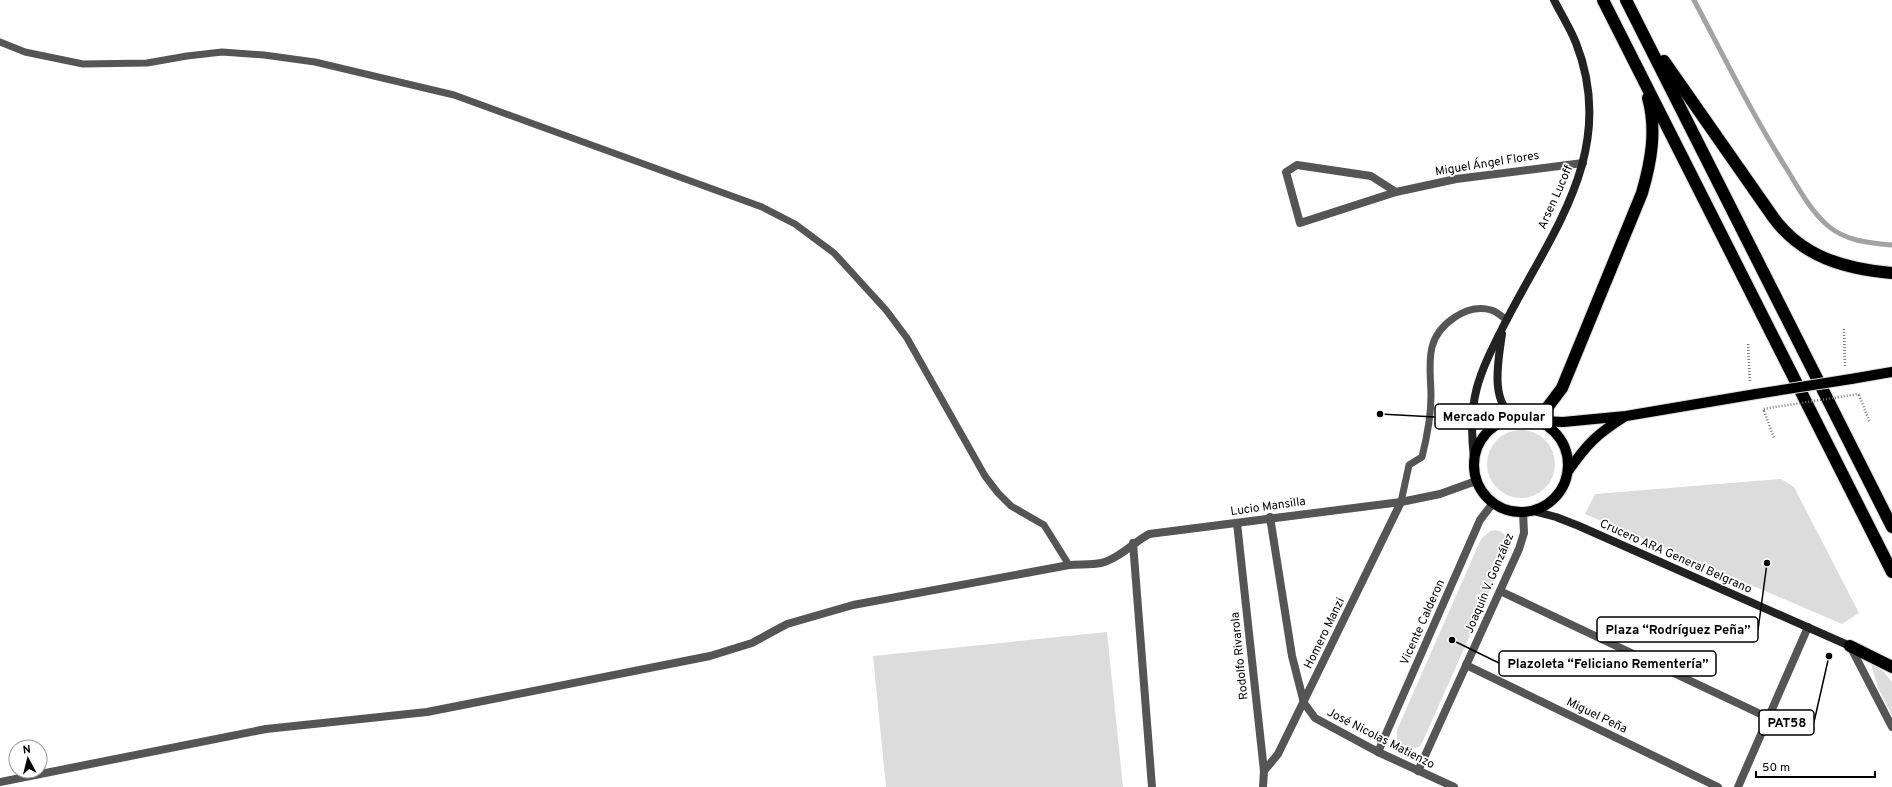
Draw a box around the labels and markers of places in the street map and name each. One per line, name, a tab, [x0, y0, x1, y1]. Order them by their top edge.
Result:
callout: Mercado Popular	[1435, 404, 1553, 429]
callout: Plaza “Rodríguez Peña”	[1597, 617, 1758, 642]
callout: Plazoleta “Feliciano Rementería”	[1499, 651, 1716, 676]
callout: PAT58	[1759, 710, 1814, 735]

